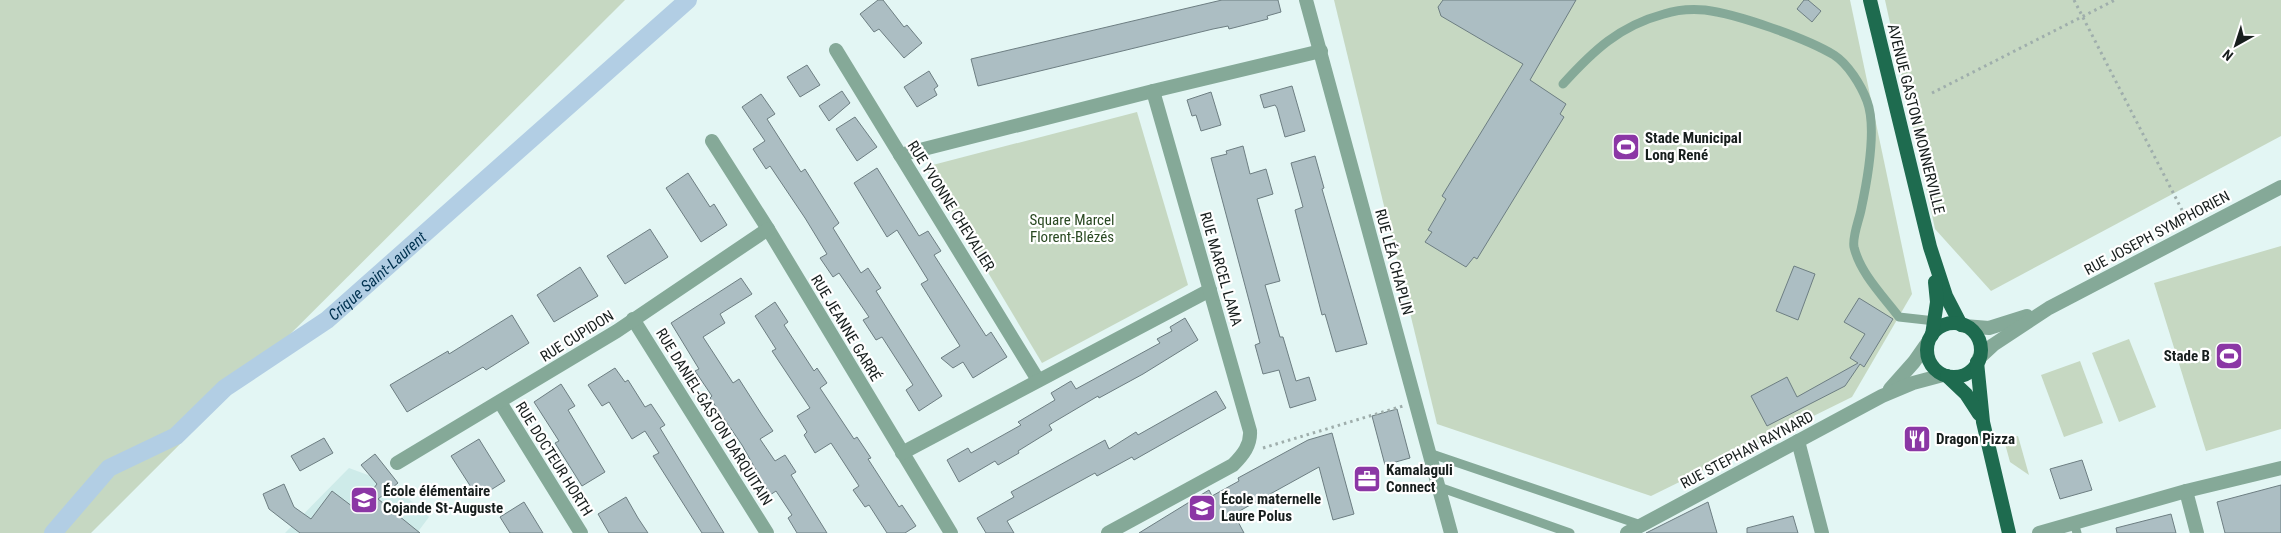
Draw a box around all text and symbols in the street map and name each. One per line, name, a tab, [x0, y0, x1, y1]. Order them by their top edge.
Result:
north arrow	[2211, 20, 2261, 70]
street label: AVENUE GASTON MONNERVILLE	[1884, 22, 1948, 216]
text: N	[2219, 46, 2236, 64]
place label: Stade Municipal Long René	[1645, 129, 1742, 164]
sports icon: Stade Municipal Long René	[1611, 132, 1641, 162]
street label: RUE YVONNE CHEVALIER	[904, 138, 998, 274]
street label: RUE JOSEPH SYMPHORIEN	[2081, 187, 2233, 279]
street label: RUE LÉA CHAPLIN	[1371, 207, 1417, 317]
street label: RUE MARCEL LAMA	[1196, 210, 1246, 328]
park label: Square Marcel Florent-Blézés	[1030, 211, 1114, 246]
water label: Crique Saint-Laurent	[324, 227, 430, 324]
street label: RUE JEANNE GARRÉ	[807, 271, 885, 385]
street label: RUE CUPIDON	[537, 306, 617, 366]
street label: RUE DANIEL-GASTON DARQUITAIN	[652, 325, 776, 509]
sports icon: Stade B	[2214, 341, 2244, 371]
place label: Stade B	[2164, 347, 2210, 365]
street label: RUE DOCTEUR HORTH	[512, 399, 596, 519]
street label: RUE STEPHAN RAYNARD	[1677, 407, 1817, 493]
restaurant icon: Dragon Pizza	[1902, 424, 1932, 454]
place label: Dragon Pizza	[1936, 430, 2015, 448]
place label: Kamalaguli Connect	[1386, 461, 1453, 496]
office icon: Kamalaguli Connect	[1352, 464, 1382, 494]
place label: École élémentaire Cojande St-Auguste	[383, 482, 503, 517]
school or university icon: École élémentaire Cojande St-Auguste	[349, 485, 379, 515]
place label: École maternelle Laure Polus	[1221, 490, 1321, 525]
school or university icon: École maternelle Laure Polus	[1187, 493, 1217, 523]

